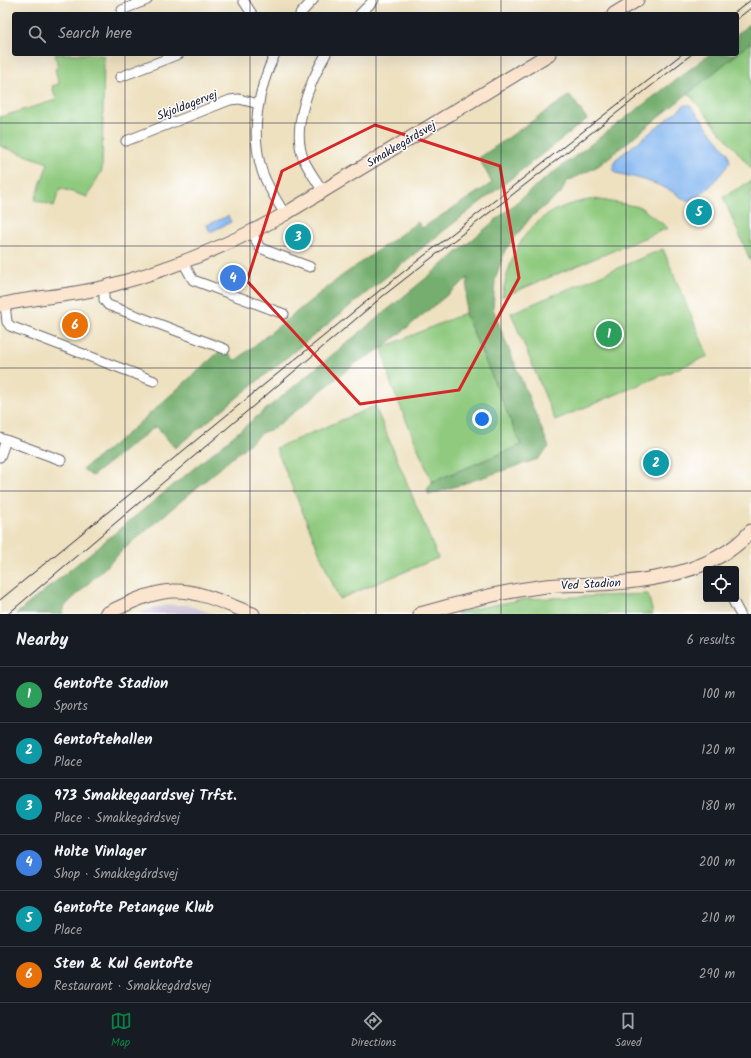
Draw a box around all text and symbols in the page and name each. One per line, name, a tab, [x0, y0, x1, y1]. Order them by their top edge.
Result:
search box	[12, 12, 739, 56]
text: Search here	[58, 22, 132, 46]
icon: search	[26, 23, 48, 45]
street label: Skjoldagervej	[154, 85, 221, 126]
street label: Smakkegårdsvej	[363, 116, 440, 173]
pin: 5	[686, 197, 712, 227]
pin: 3	[285, 222, 311, 252]
pin: 4	[220, 263, 246, 293]
pin: 6	[62, 310, 88, 340]
pin: 1	[596, 319, 622, 349]
your location	[472, 409, 492, 429]
pin: 2	[643, 448, 669, 478]
map controls	[703, 566, 739, 602]
button: locate	[703, 566, 739, 602]
street label: Ved Stadion	[561, 573, 621, 596]
text: Nearby	[16, 627, 68, 654]
text: 6 results	[687, 630, 735, 651]
text: Gentofte Stadion	[54, 672, 168, 696]
text: 1	[27, 684, 31, 705]
text: 100 m	[702, 684, 735, 705]
text: Sports	[54, 696, 88, 717]
text: Gentoftehallen	[54, 728, 153, 752]
text: 2	[25, 740, 33, 761]
text: 120 m	[701, 740, 735, 761]
text: Place	[54, 752, 82, 773]
text: 973 Smakkegaardsvej Trfst.	[54, 784, 237, 808]
text: 3	[25, 796, 33, 817]
text: 180 m	[701, 796, 735, 817]
text: Place · Smakkegårdsvej	[54, 808, 180, 829]
text: Holte Vinlager	[54, 840, 146, 864]
text: 4	[25, 852, 33, 873]
text: 200 m	[699, 852, 735, 873]
text: Shop · Smakkegårdsvej	[54, 864, 178, 885]
text: Gentofte Petanque Klub	[54, 896, 214, 920]
text: 5	[26, 908, 32, 929]
text: 210 m	[701, 908, 735, 929]
text: Place	[54, 920, 82, 941]
text: Sten & Kul Gentofte	[54, 952, 193, 976]
text: 6	[25, 964, 33, 985]
text: 290 m	[699, 964, 735, 985]
text: Restaurant · Smakkegårdsvej	[54, 976, 211, 997]
tab: Map	[110, 1010, 132, 1052]
tab: Directions	[351, 1010, 396, 1052]
tab: Saved	[615, 1010, 641, 1052]

